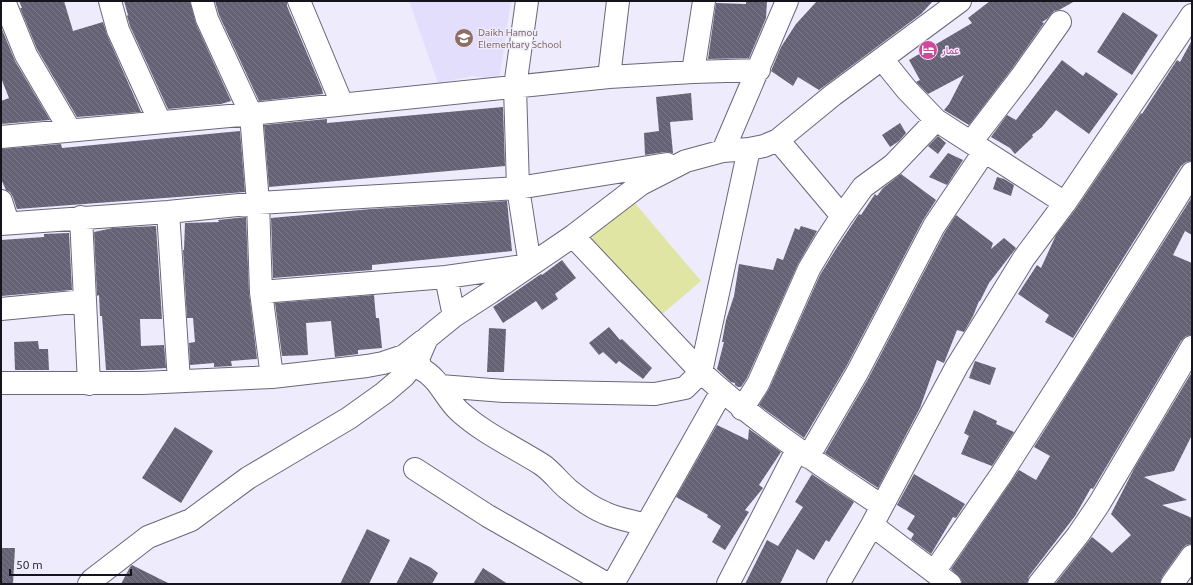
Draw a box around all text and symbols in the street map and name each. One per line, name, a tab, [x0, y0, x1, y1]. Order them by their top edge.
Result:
school or university icon: Daikh Hamou Elementary School	[453, 27, 475, 49]
place label: Daikh Hamou Elementary School	[478, 27, 562, 50]
hotel icon: عمار	[917, 39, 939, 61]
place label: عمار	[941, 45, 959, 57]
scale bar	[10, 551, 131, 577]
text: 50 m	[16, 558, 43, 571]

